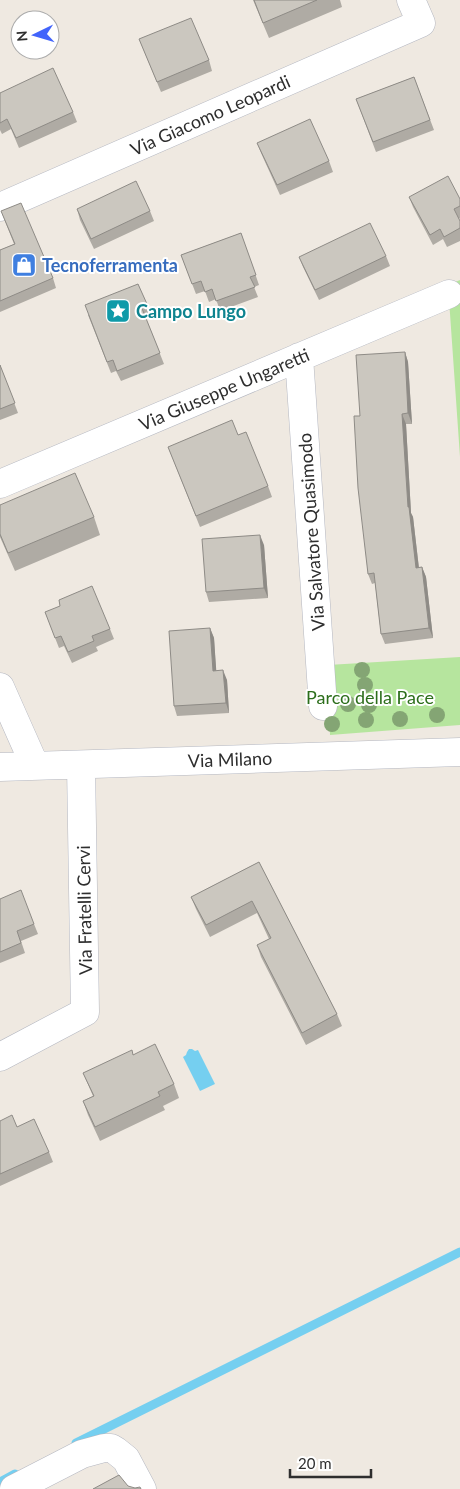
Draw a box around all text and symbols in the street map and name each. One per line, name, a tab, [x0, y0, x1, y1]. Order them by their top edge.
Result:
north arrow	[10, 10, 60, 60]
text: N	[13, 30, 30, 42]
street label: Via Giacomo Leopardi	[127, 70, 293, 160]
shop icon: Tecnoferramenta	[11, 252, 37, 278]
place label: Tecnoferramenta	[42, 254, 178, 276]
place icon: Campo Lungo	[105, 298, 131, 324]
place label: Campo Lungo	[136, 300, 246, 322]
street label: Via Giuseppe Ungaretti	[136, 343, 312, 435]
street label: Via Salvatore Quasimodo	[293, 432, 329, 632]
park label: Parco della Pace	[306, 686, 434, 708]
street label: Via Milano	[187, 747, 273, 771]
street label: Via Fratelli Cervi	[72, 845, 96, 975]
scale bar	[290, 1446, 371, 1478]
text: 20 m	[298, 1454, 332, 1472]

